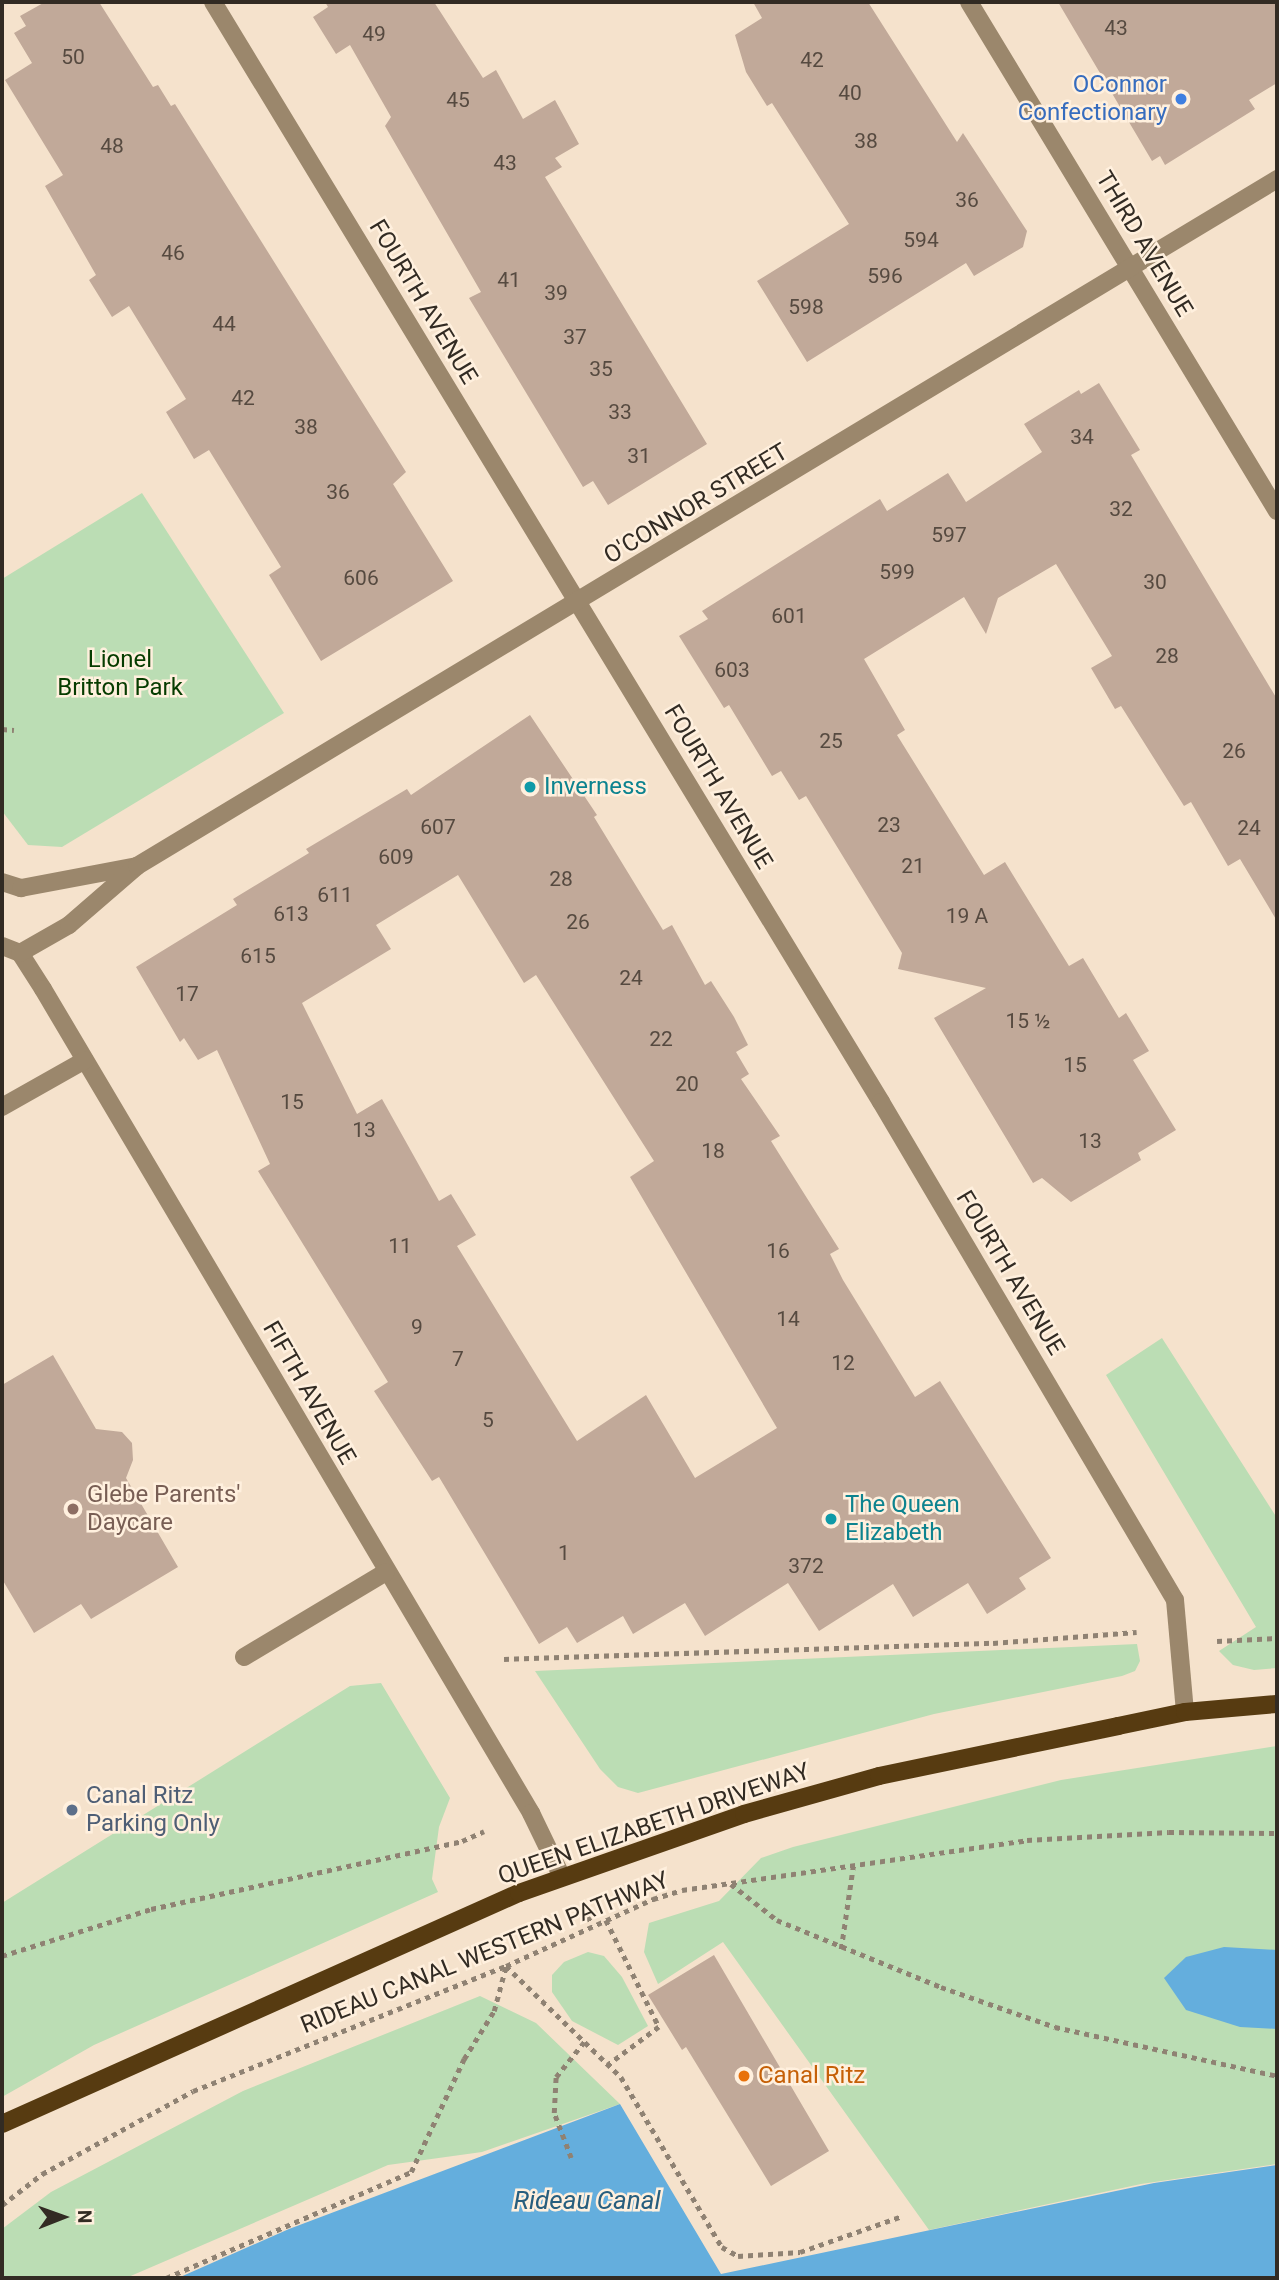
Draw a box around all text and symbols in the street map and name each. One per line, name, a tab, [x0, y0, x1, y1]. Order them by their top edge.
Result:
house number: 43	[1104, 15, 1128, 41]
house number: 49	[362, 21, 386, 47]
house number: 50	[61, 44, 85, 70]
house number: 42	[800, 47, 824, 73]
place label: OConnor Confectionary	[1018, 71, 1167, 127]
house number: 40	[838, 80, 862, 106]
house number: 45	[446, 87, 470, 113]
marker: OConnor Confectionary	[1173, 91, 1189, 107]
house number: 38	[854, 128, 878, 154]
house number: 48	[100, 133, 124, 159]
house number: 43	[493, 150, 517, 176]
street label: THIRD AVENUE	[1089, 166, 1199, 322]
house number: 36	[955, 187, 979, 213]
street label: FOURTH AVENUE	[363, 215, 483, 389]
house number: 594	[903, 227, 939, 253]
house number: 46	[161, 240, 185, 266]
house number: 596	[867, 263, 903, 289]
house number: 41	[497, 267, 521, 293]
house number: 39	[544, 280, 568, 306]
house number: 598	[788, 294, 824, 320]
house number: 44	[212, 311, 236, 337]
house number: 37	[563, 324, 587, 350]
house number: 35	[589, 356, 613, 382]
house number: 42	[231, 385, 255, 411]
house number: 33	[608, 399, 632, 425]
house number: 38	[294, 414, 318, 440]
house number: 34	[1070, 424, 1094, 450]
street label: O'CONNOR STREET	[599, 438, 793, 570]
house number: 31	[627, 443, 651, 469]
house number: 36	[326, 479, 350, 505]
house number: 32	[1109, 496, 1133, 522]
house number: 597	[931, 522, 967, 548]
house number: 599	[879, 559, 915, 585]
house number: 606	[343, 565, 379, 591]
house number: 30	[1143, 569, 1167, 595]
house number: 601	[771, 603, 807, 629]
house number: 28	[1155, 643, 1179, 669]
park label: Lionel Britton Park	[57, 646, 183, 702]
house number: 603	[714, 657, 750, 683]
street label: FOURTH AVENUE	[658, 700, 778, 874]
house number: 25	[819, 728, 843, 754]
house number: 26	[1222, 738, 1246, 764]
place label: Inverness	[544, 773, 647, 801]
marker: Inverness	[522, 779, 538, 795]
house number: 23	[877, 812, 901, 838]
house number: 607	[420, 814, 456, 840]
house number: 24	[1237, 815, 1261, 841]
house number: 609	[378, 844, 414, 870]
house number: 21	[901, 853, 925, 879]
house number: 28	[549, 866, 573, 892]
house number: 611	[317, 882, 353, 908]
house number: 613	[273, 901, 309, 927]
house number: 19 A	[946, 903, 988, 929]
house number: 26	[566, 909, 590, 935]
house number: 615	[240, 943, 276, 969]
house number: 24	[619, 965, 643, 991]
house number: 17	[175, 981, 199, 1007]
house number: 15 ½	[1005, 1008, 1051, 1034]
house number: 22	[649, 1026, 673, 1052]
house number: 15	[1063, 1052, 1087, 1078]
house number: 20	[675, 1071, 699, 1097]
house number: 15	[280, 1089, 304, 1115]
house number: 13	[352, 1117, 376, 1143]
house number: 13	[1078, 1128, 1102, 1154]
house number: 18	[701, 1138, 725, 1164]
street label: FOURTH AVENUE	[950, 1186, 1070, 1360]
house number: 11	[388, 1233, 412, 1259]
house number: 16	[766, 1238, 790, 1264]
house number: 14	[776, 1306, 800, 1332]
house number: 9	[411, 1314, 423, 1340]
street label: FIFTH AVENUE	[256, 1316, 362, 1470]
house number: 7	[452, 1346, 464, 1372]
house number: 12	[831, 1350, 855, 1376]
house number: 5	[482, 1407, 494, 1433]
place label: Glebe Parents' Daycare	[87, 1481, 240, 1537]
place label: The Queen Elizabeth	[845, 1491, 960, 1547]
marker: Glebe Parents' Daycare	[65, 1501, 81, 1517]
marker: The Queen Elizabeth	[823, 1511, 839, 1527]
house number: 1	[558, 1540, 570, 1566]
house number: 372	[788, 1553, 824, 1579]
street label: QUEEN ELIZABETH DRIVEWAY	[494, 1757, 814, 1891]
place label: Canal Ritz Parking Only	[86, 1782, 220, 1838]
marker: Canal Ritz Parking Only	[64, 1802, 80, 1818]
street label: RIDEAU CANAL WESTERN PATHWAY	[297, 1866, 673, 2040]
place label: Canal Ritz	[758, 2062, 865, 2090]
marker: Canal Ritz	[736, 2068, 752, 2084]
north arrow	[28, 2182, 98, 2252]
water label: Rideau Canal	[513, 2185, 661, 2217]
text: N	[73, 2210, 96, 2224]

